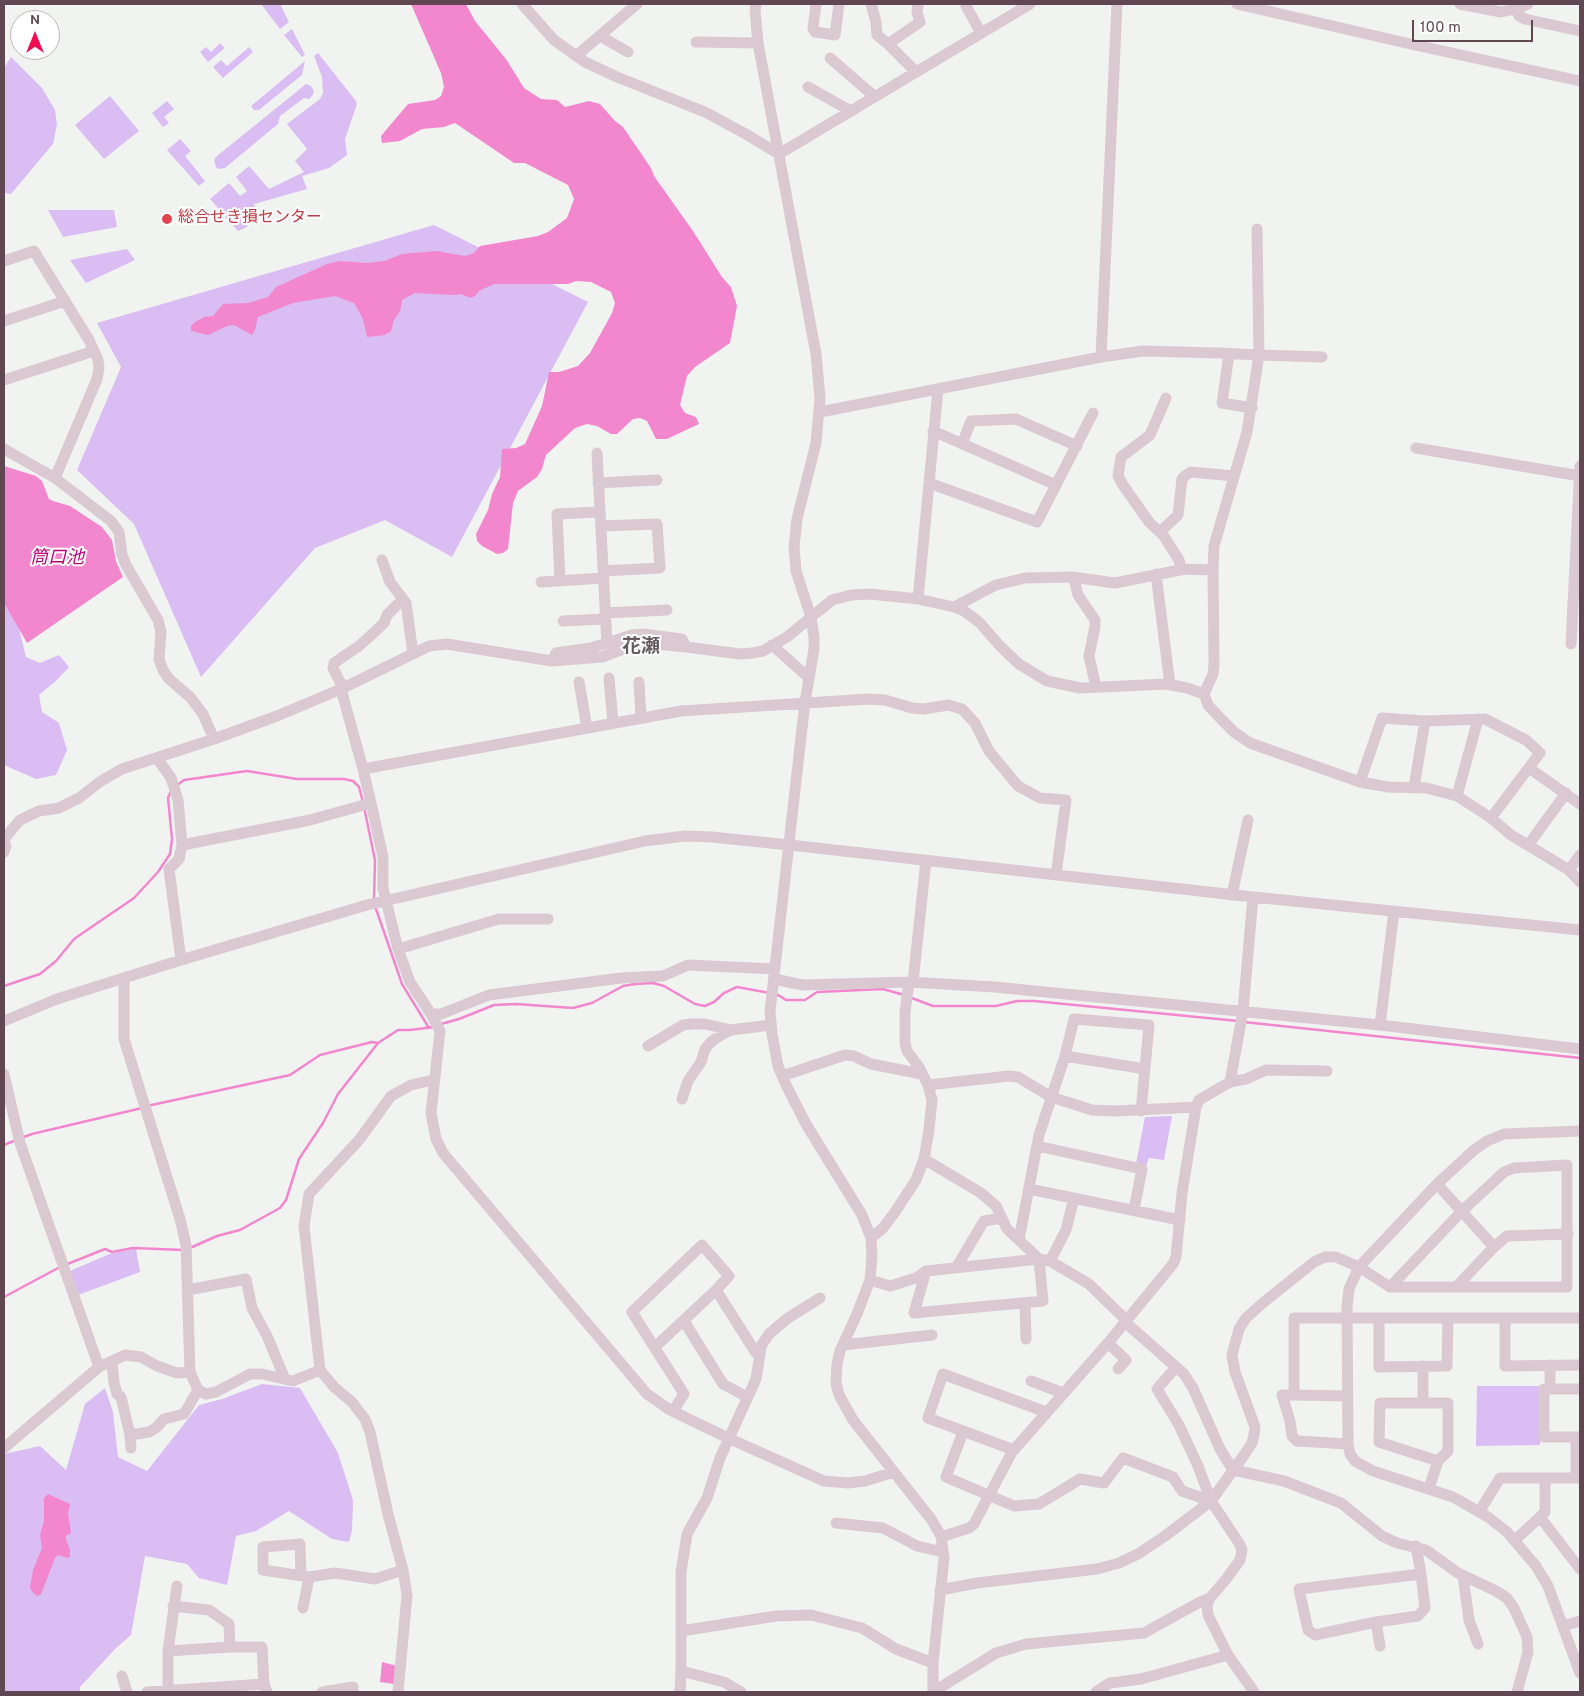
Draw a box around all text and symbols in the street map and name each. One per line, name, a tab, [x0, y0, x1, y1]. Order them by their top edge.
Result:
north arrow	[10, 10, 60, 60]
scale bar	[1414, 10, 1535, 42]
text: N	[30, 12, 40, 29]
text: 100 m	[1420, 19, 1461, 38]
place label: 総合せき損センター	[178, 209, 322, 229]
marker: 総合せき損センター	[160, 212, 174, 226]
water label: 筒口池	[30, 548, 84, 570]
district label: 花瀬	[622, 637, 660, 659]

